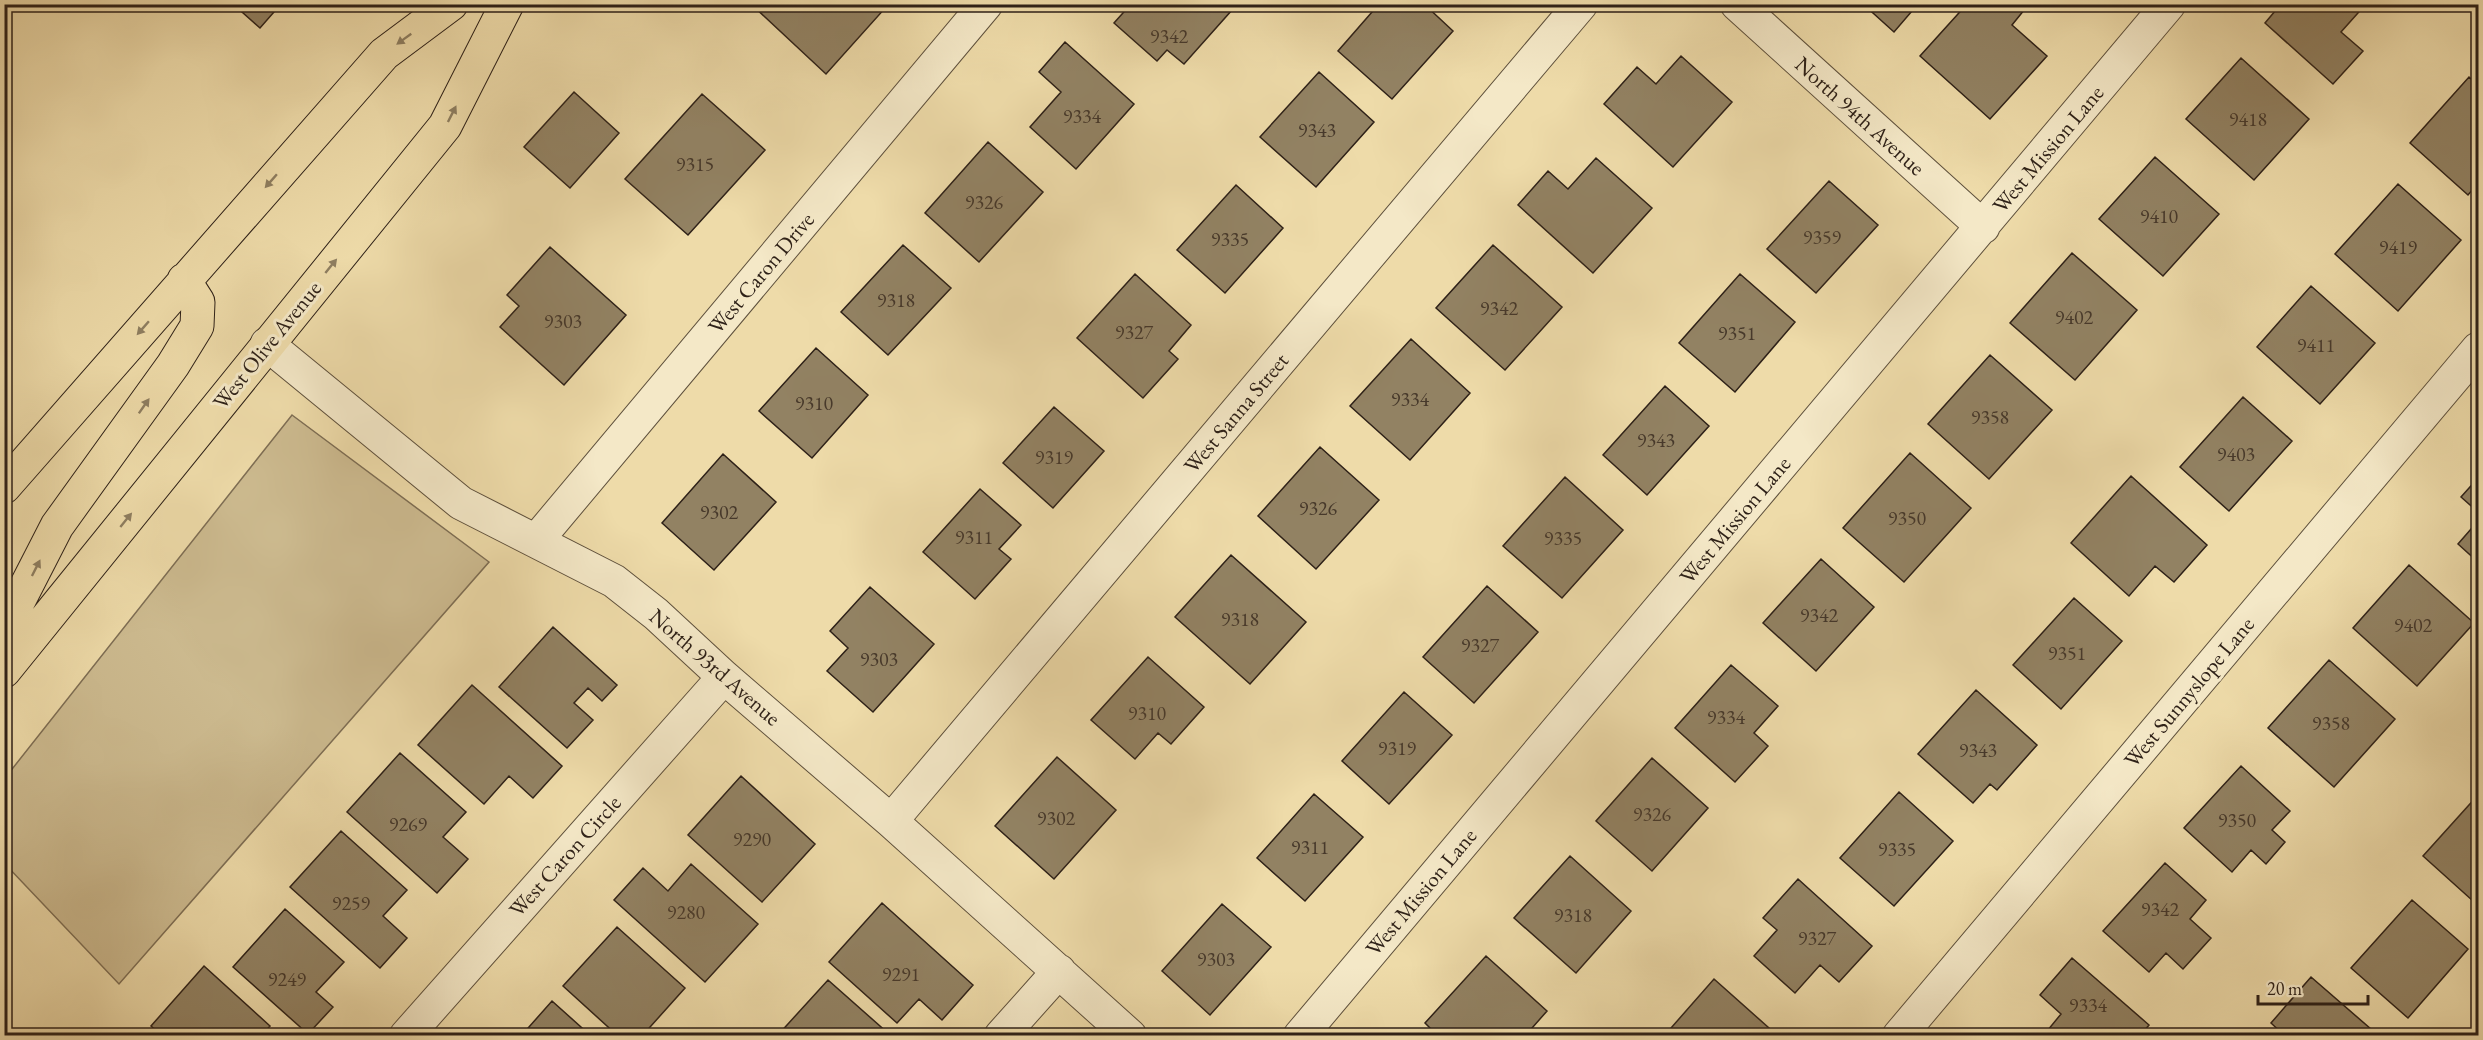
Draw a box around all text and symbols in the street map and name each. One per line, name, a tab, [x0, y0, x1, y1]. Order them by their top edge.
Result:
house number: 9342	[1150, 23, 1189, 49]
one-way arrow	[396, 33, 412, 45]
street label: North 94th Avenue	[1789, 50, 1931, 182]
street label: West Mission Lane	[1986, 79, 2110, 219]
house number: 9334	[1063, 103, 1102, 129]
one-way arrow	[447, 105, 456, 122]
house number: 9418	[2229, 106, 2267, 132]
house number: 9343	[1298, 117, 1336, 143]
house number: 9315	[676, 151, 714, 177]
one-way arrow	[265, 173, 278, 188]
house number: 9326	[965, 189, 1004, 215]
house number: 9410	[2140, 203, 2179, 229]
street label: West Caron Drive	[701, 206, 821, 340]
house number: 9359	[1803, 224, 1842, 250]
house number: 9335	[1211, 226, 1249, 252]
house number: 9419	[2379, 234, 2418, 260]
one-way arrow	[324, 258, 337, 274]
street label: West Olive Avenue	[206, 274, 328, 415]
house number: 9318	[877, 287, 915, 313]
house number: 9342	[1480, 295, 1519, 321]
house number: 9402	[2055, 304, 2094, 330]
house number: 9303	[544, 308, 582, 334]
house number: 9327	[1115, 319, 1154, 345]
one-way arrow	[137, 320, 150, 335]
house number: 9351	[1718, 320, 1756, 346]
house number: 9411	[2297, 332, 2335, 358]
street label: West Sanna Street	[1177, 347, 1295, 479]
house number: 9334	[1391, 386, 1430, 412]
house number: 9310	[795, 390, 834, 416]
one-way arrow	[138, 399, 150, 415]
house number: 9358	[1971, 404, 2009, 430]
house number: 9343	[1637, 427, 1675, 453]
house number: 9403	[2217, 441, 2255, 467]
house number: 9319	[1035, 444, 1074, 470]
street label: West Mission Lane	[1673, 450, 1797, 590]
house number: 9326	[1299, 495, 1338, 521]
house number: 9302	[700, 499, 739, 525]
house number: 9350	[1888, 505, 1927, 531]
one-way arrow	[120, 512, 133, 528]
house number: 9311	[955, 524, 993, 550]
house number: 9335	[1544, 525, 1582, 551]
one-way arrow	[31, 559, 41, 576]
street label: North 93rd Avenue	[643, 602, 787, 732]
house number: 9342	[1800, 602, 1839, 628]
house number: 9318	[1221, 606, 1259, 632]
street label: West Sunnyslope Lane	[2117, 610, 2261, 773]
house number: 9402	[2394, 612, 2433, 638]
house number: 9327	[1461, 632, 1500, 658]
house number: 9351	[2048, 640, 2086, 666]
house number: 9303	[860, 646, 898, 672]
house number: 9310	[1128, 700, 1167, 726]
house number: 9334	[1707, 704, 1746, 730]
house number: 9358	[2312, 710, 2350, 736]
house number: 9319	[1378, 735, 1417, 761]
house number: 9343	[1959, 737, 1997, 763]
street label: West Caron Circle	[502, 788, 628, 923]
house number: 9326	[1633, 801, 1672, 827]
house number: 9302	[1037, 805, 1076, 831]
house number: 9350	[2218, 807, 2257, 833]
house number: 9269	[389, 811, 428, 837]
street label: West Mission Lane	[1359, 822, 1483, 962]
house number: 9290	[733, 826, 772, 852]
house number: 9311	[1291, 834, 1329, 860]
house number: 9335	[1878, 836, 1916, 862]
house number: 9259	[332, 890, 371, 916]
house number: 9342	[2141, 896, 2180, 922]
house number: 9280	[667, 899, 706, 925]
house number: 9318	[1554, 902, 1592, 928]
house number: 9327	[1798, 925, 1837, 951]
house number: 9303	[1197, 946, 1235, 972]
house number: 9291	[882, 961, 920, 987]
house number: 9249	[268, 966, 307, 992]
scale bar	[2258, 968, 2368, 1006]
text: 20 m	[2267, 977, 2302, 1000]
house number: 9334	[2069, 992, 2108, 1018]

